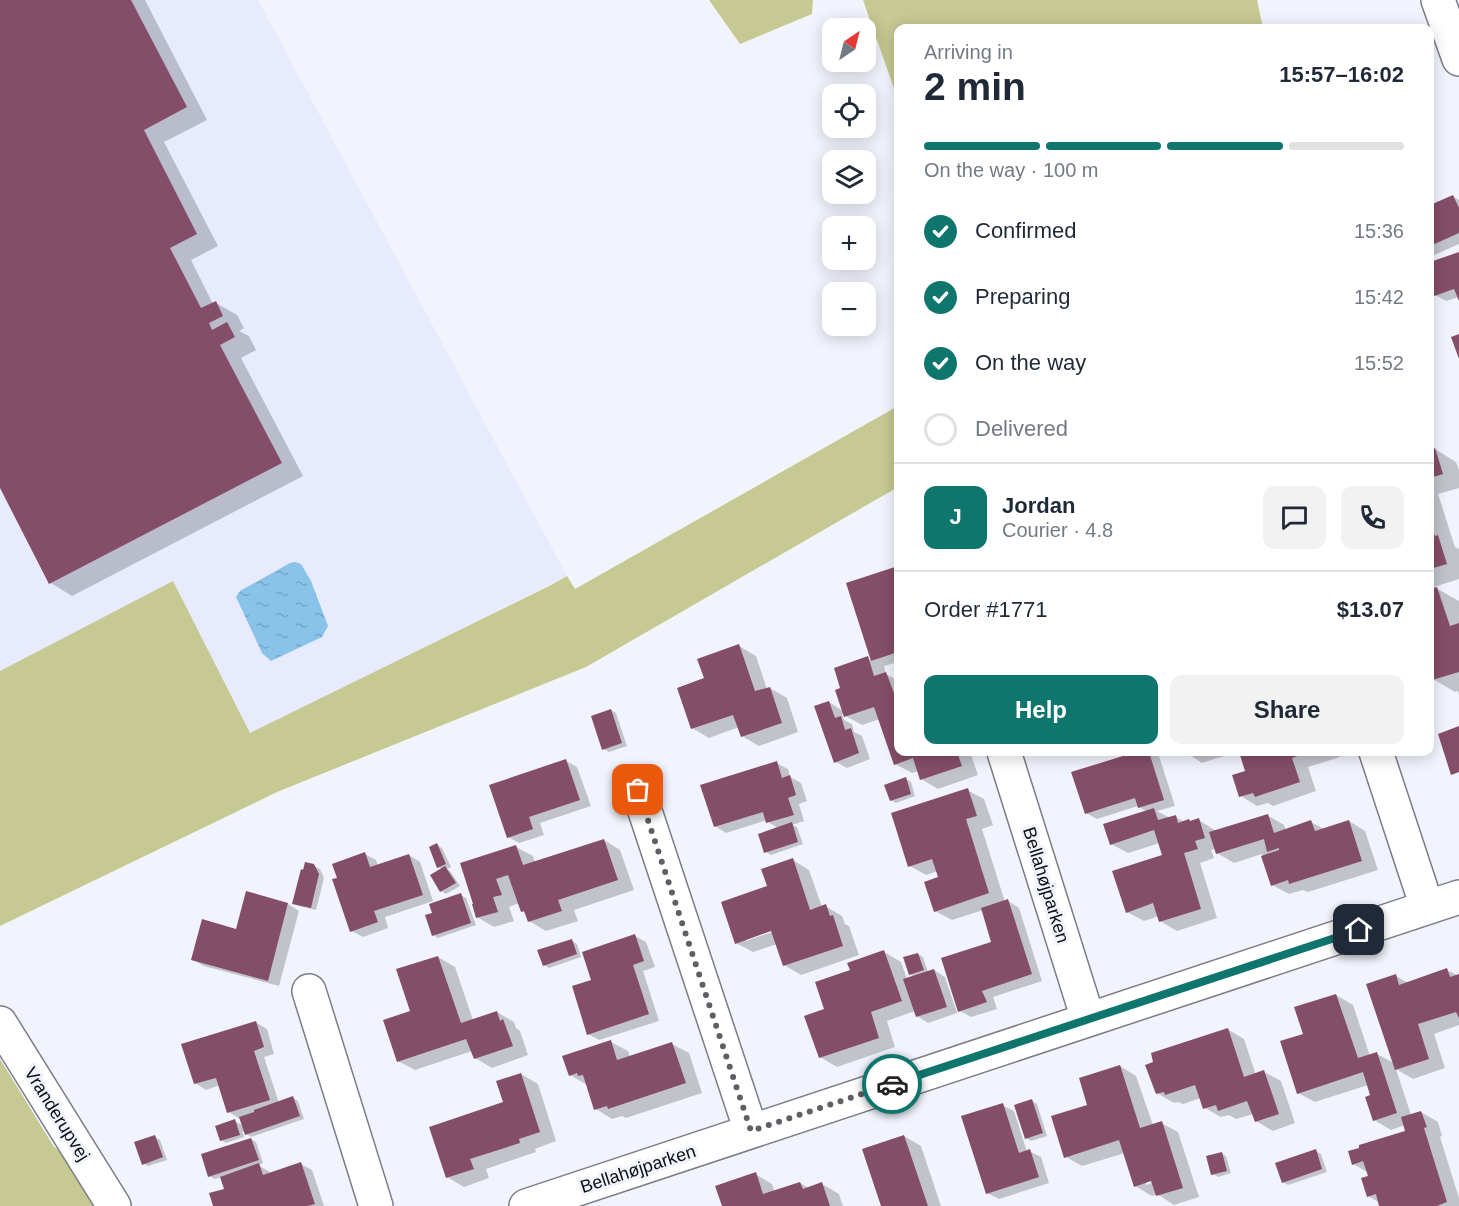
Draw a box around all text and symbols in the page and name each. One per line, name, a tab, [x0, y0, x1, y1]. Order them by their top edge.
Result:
north arrow	[822, 18, 876, 72]
map controls	[822, 18, 876, 336]
text: Arriving in	[924, 41, 1013, 63]
text: 15:57–16:02	[1279, 62, 1404, 87]
text: 2 min	[924, 65, 1026, 108]
button: locate	[822, 84, 876, 138]
button: layers	[822, 150, 876, 204]
text: On the way · 100 m	[924, 159, 1099, 181]
icon: check	[924, 215, 957, 248]
button: +	[822, 216, 876, 270]
text: Confirmed	[975, 218, 1076, 243]
text: 15:36	[1354, 220, 1404, 242]
icon: check	[924, 281, 957, 314]
button: −	[822, 282, 876, 336]
text: Preparing	[975, 284, 1070, 309]
text: 15:42	[1354, 286, 1404, 308]
icon: check	[924, 347, 957, 380]
text: On the way	[975, 350, 1086, 375]
text: 15:52	[1354, 352, 1404, 374]
text: Delivered	[975, 416, 1068, 441]
button: chat	[1263, 486, 1326, 549]
button: phone	[1341, 486, 1404, 549]
text: Jordan	[1002, 493, 1075, 518]
text: J	[949, 504, 962, 529]
text: Courier · 4.8	[1002, 519, 1113, 541]
text: Order #1771	[924, 597, 1048, 622]
text: $13.07	[1337, 597, 1404, 622]
button: Help	[924, 675, 1158, 744]
button: Share	[1170, 675, 1404, 744]
pin	[612, 764, 663, 815]
icon: bag	[621, 773, 654, 806]
street label: Bellahøjparken	[1019, 825, 1073, 945]
pin	[1333, 904, 1384, 955]
icon: home	[1342, 913, 1375, 946]
courier	[862, 1054, 922, 1114]
street label: Vranderupvej	[20, 1064, 94, 1164]
icon: car	[876, 1068, 909, 1101]
street label: Bellahøjparken	[578, 1141, 698, 1197]

